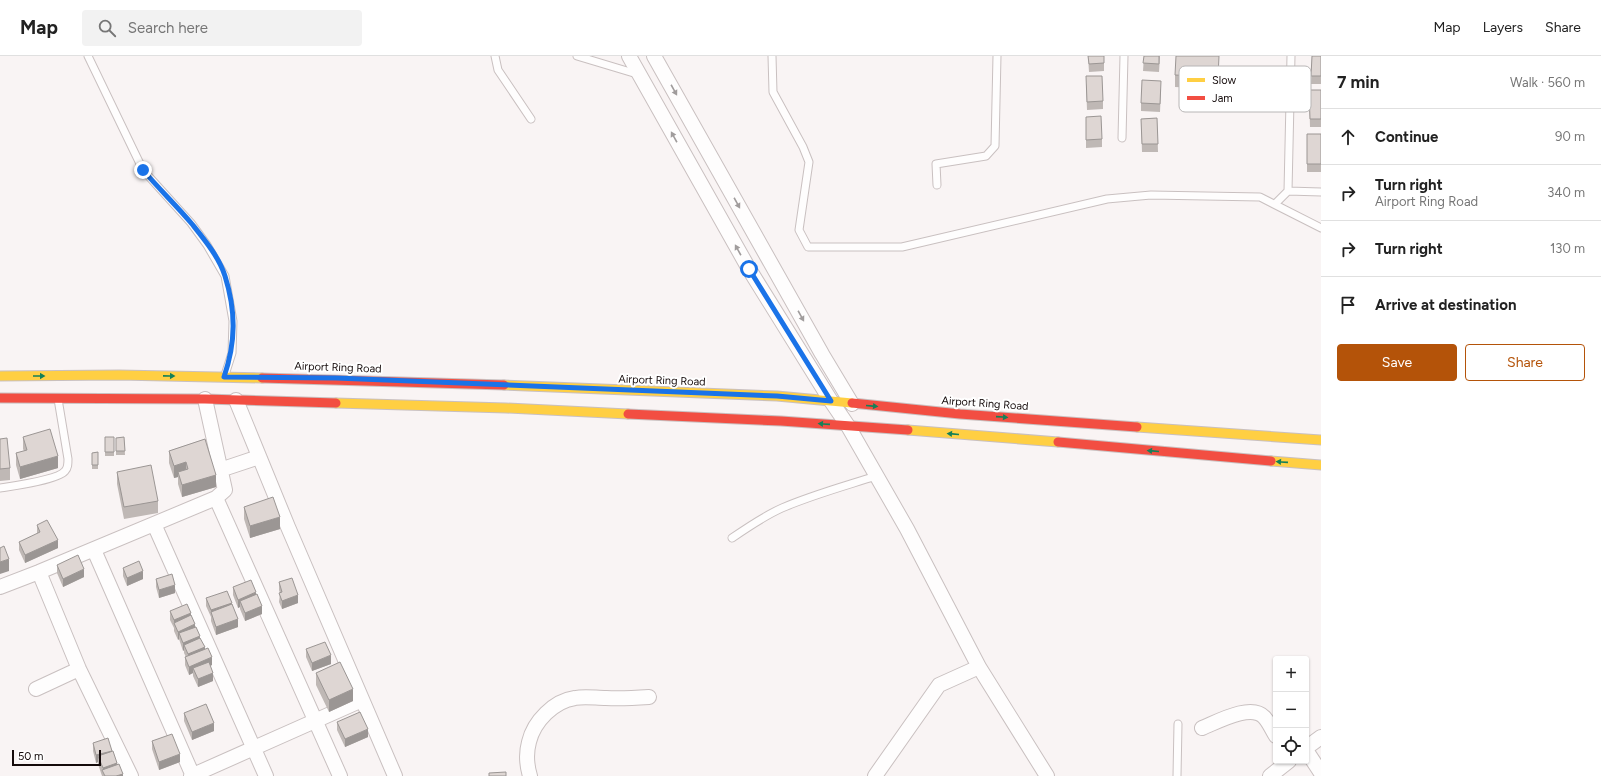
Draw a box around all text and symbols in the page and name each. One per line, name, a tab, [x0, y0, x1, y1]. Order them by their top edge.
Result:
search box	[82, 10, 362, 46]
text: Map	[20, 16, 58, 39]
icon: search	[96, 17, 118, 39]
text: Search here	[128, 19, 208, 37]
text: Map	[1433, 19, 1461, 36]
text: Layers	[1483, 19, 1523, 36]
text: Share	[1545, 19, 1581, 36]
legend	[1179, 66, 1311, 112]
text: 7 min	[1337, 72, 1379, 92]
text: Slow	[1212, 74, 1236, 87]
text: Walk · 560 m	[1510, 75, 1585, 90]
one-way arrow	[670, 84, 677, 96]
text: Jam	[1212, 92, 1233, 105]
icon: ahead	[1337, 126, 1359, 148]
text: Continue	[1375, 128, 1438, 146]
text: 90 m	[1555, 129, 1585, 144]
one-way arrow	[671, 131, 678, 143]
route end	[134, 161, 152, 179]
text: Turn right	[1375, 176, 1443, 194]
icon: right	[1337, 182, 1359, 204]
text: 340 m	[1547, 185, 1585, 200]
text: Airport Ring Road	[1375, 194, 1478, 209]
one-way arrow	[734, 197, 741, 209]
icon: right	[1337, 238, 1359, 260]
text: Turn right	[1375, 240, 1443, 258]
text: 130 m	[1550, 241, 1585, 256]
one-way arrow	[735, 244, 742, 256]
route start	[740, 260, 758, 278]
icon: arrive	[1337, 294, 1359, 316]
text: Arrive at destination	[1375, 296, 1516, 314]
one-way arrow	[798, 311, 805, 322]
button: Save	[1337, 344, 1457, 381]
button: Share	[1465, 344, 1585, 381]
street label: Airport Ring Road	[294, 359, 382, 376]
street label: Airport Ring Road	[618, 372, 706, 389]
one-way arrow	[33, 373, 46, 379]
one-way arrow	[163, 373, 176, 379]
street label: Airport Ring Road	[941, 394, 1029, 413]
one-way arrow	[866, 402, 878, 409]
one-way arrow	[996, 413, 1008, 420]
one-way arrow	[818, 421, 830, 428]
one-way arrow	[947, 430, 959, 437]
one-way arrow	[1146, 448, 1159, 455]
one-way arrow	[1276, 458, 1288, 465]
map controls	[1273, 656, 1309, 764]
button: +	[1273, 656, 1309, 692]
button: −	[1273, 692, 1309, 728]
button: locate	[1273, 728, 1309, 764]
scale bar	[12, 748, 101, 767]
text: 50 m	[18, 750, 43, 763]

